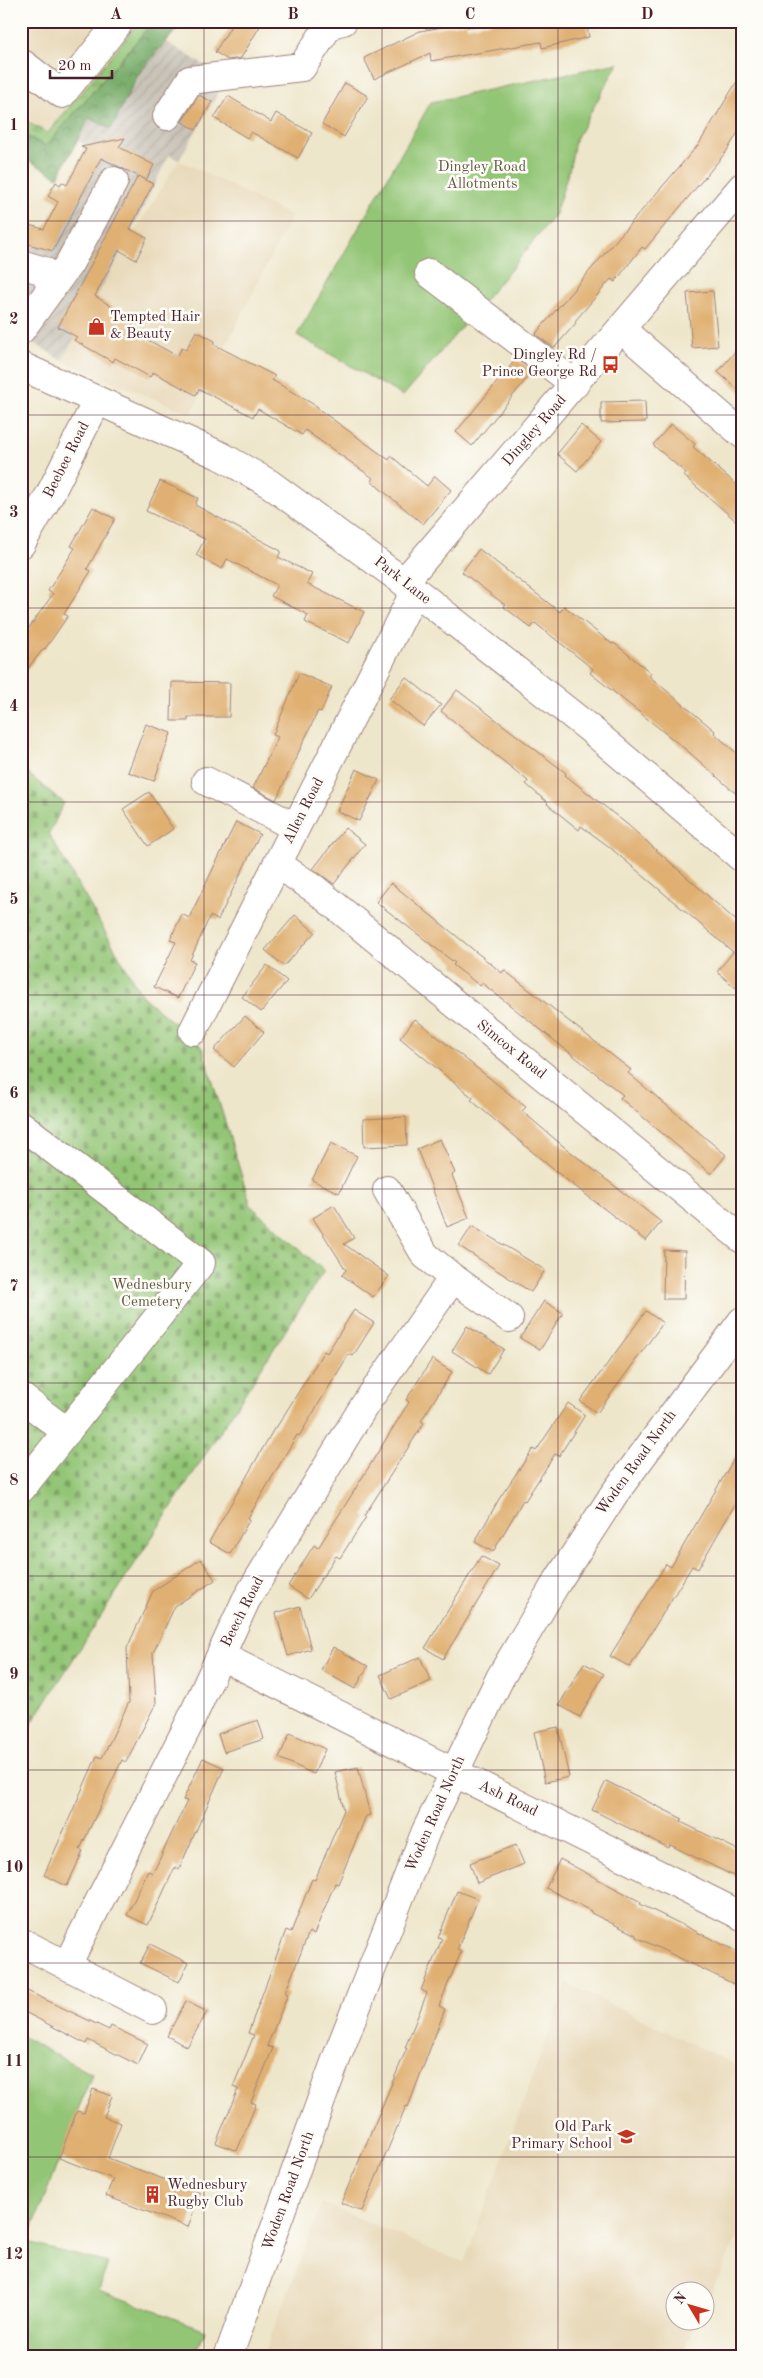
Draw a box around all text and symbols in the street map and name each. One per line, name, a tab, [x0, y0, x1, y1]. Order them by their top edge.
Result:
text: A	[110, 7, 122, 23]
text: B	[287, 7, 299, 23]
text: C	[465, 7, 475, 23]
text: D	[641, 7, 653, 23]
scale bar	[50, 48, 112, 80]
text: 20 m	[58, 59, 92, 74]
text: 1	[9, 118, 19, 134]
park label: Dingley Road Allotments	[438, 160, 526, 192]
place label: Tempted Hair & Beauty	[110, 310, 200, 342]
text: 2	[9, 312, 19, 328]
shop icon: Tempted Hair & Beauty	[86, 316, 106, 336]
place label: Dingley Rd / Prince George Rd	[482, 348, 597, 380]
bus stop icon: Dingley Rd / Prince George Rd	[601, 354, 621, 374]
street label: Dingley Road	[500, 393, 570, 469]
street label: Beebee Road	[41, 419, 93, 501]
text: 3	[9, 505, 19, 521]
street label: Park Lane	[371, 554, 433, 608]
text: 4	[9, 699, 19, 715]
street label: Allen Road	[281, 775, 327, 847]
text: 5	[9, 892, 19, 908]
street label: Simcox Road	[474, 1018, 549, 1082]
text: 6	[9, 1086, 19, 1102]
park label: Wednesbury Cemetery	[112, 1278, 192, 1310]
text: 7	[9, 1279, 19, 1295]
street label: Woden Road North	[594, 1408, 680, 1518]
text: 8	[9, 1473, 19, 1489]
street label: Beech Road	[219, 1574, 267, 1649]
text: 9	[9, 1667, 19, 1683]
street label: Woden Road North	[404, 1754, 468, 1874]
street label: Ash Road	[476, 1778, 540, 1820]
text: 10	[5, 1860, 23, 1876]
text: 11	[5, 2054, 23, 2070]
place label: Old Park Primary School	[511, 2120, 612, 2152]
school or university icon: Old Park Primary School	[616, 2126, 636, 2146]
street label: Woden Road North	[261, 2130, 317, 2252]
place label: Wednesbury Rugby Club	[167, 2178, 248, 2210]
building icon: Wednesbury Rugby Club	[143, 2184, 163, 2204]
text: 12	[5, 2247, 23, 2263]
north arrow	[666, 2280, 716, 2330]
text: N	[672, 2290, 690, 2307]

